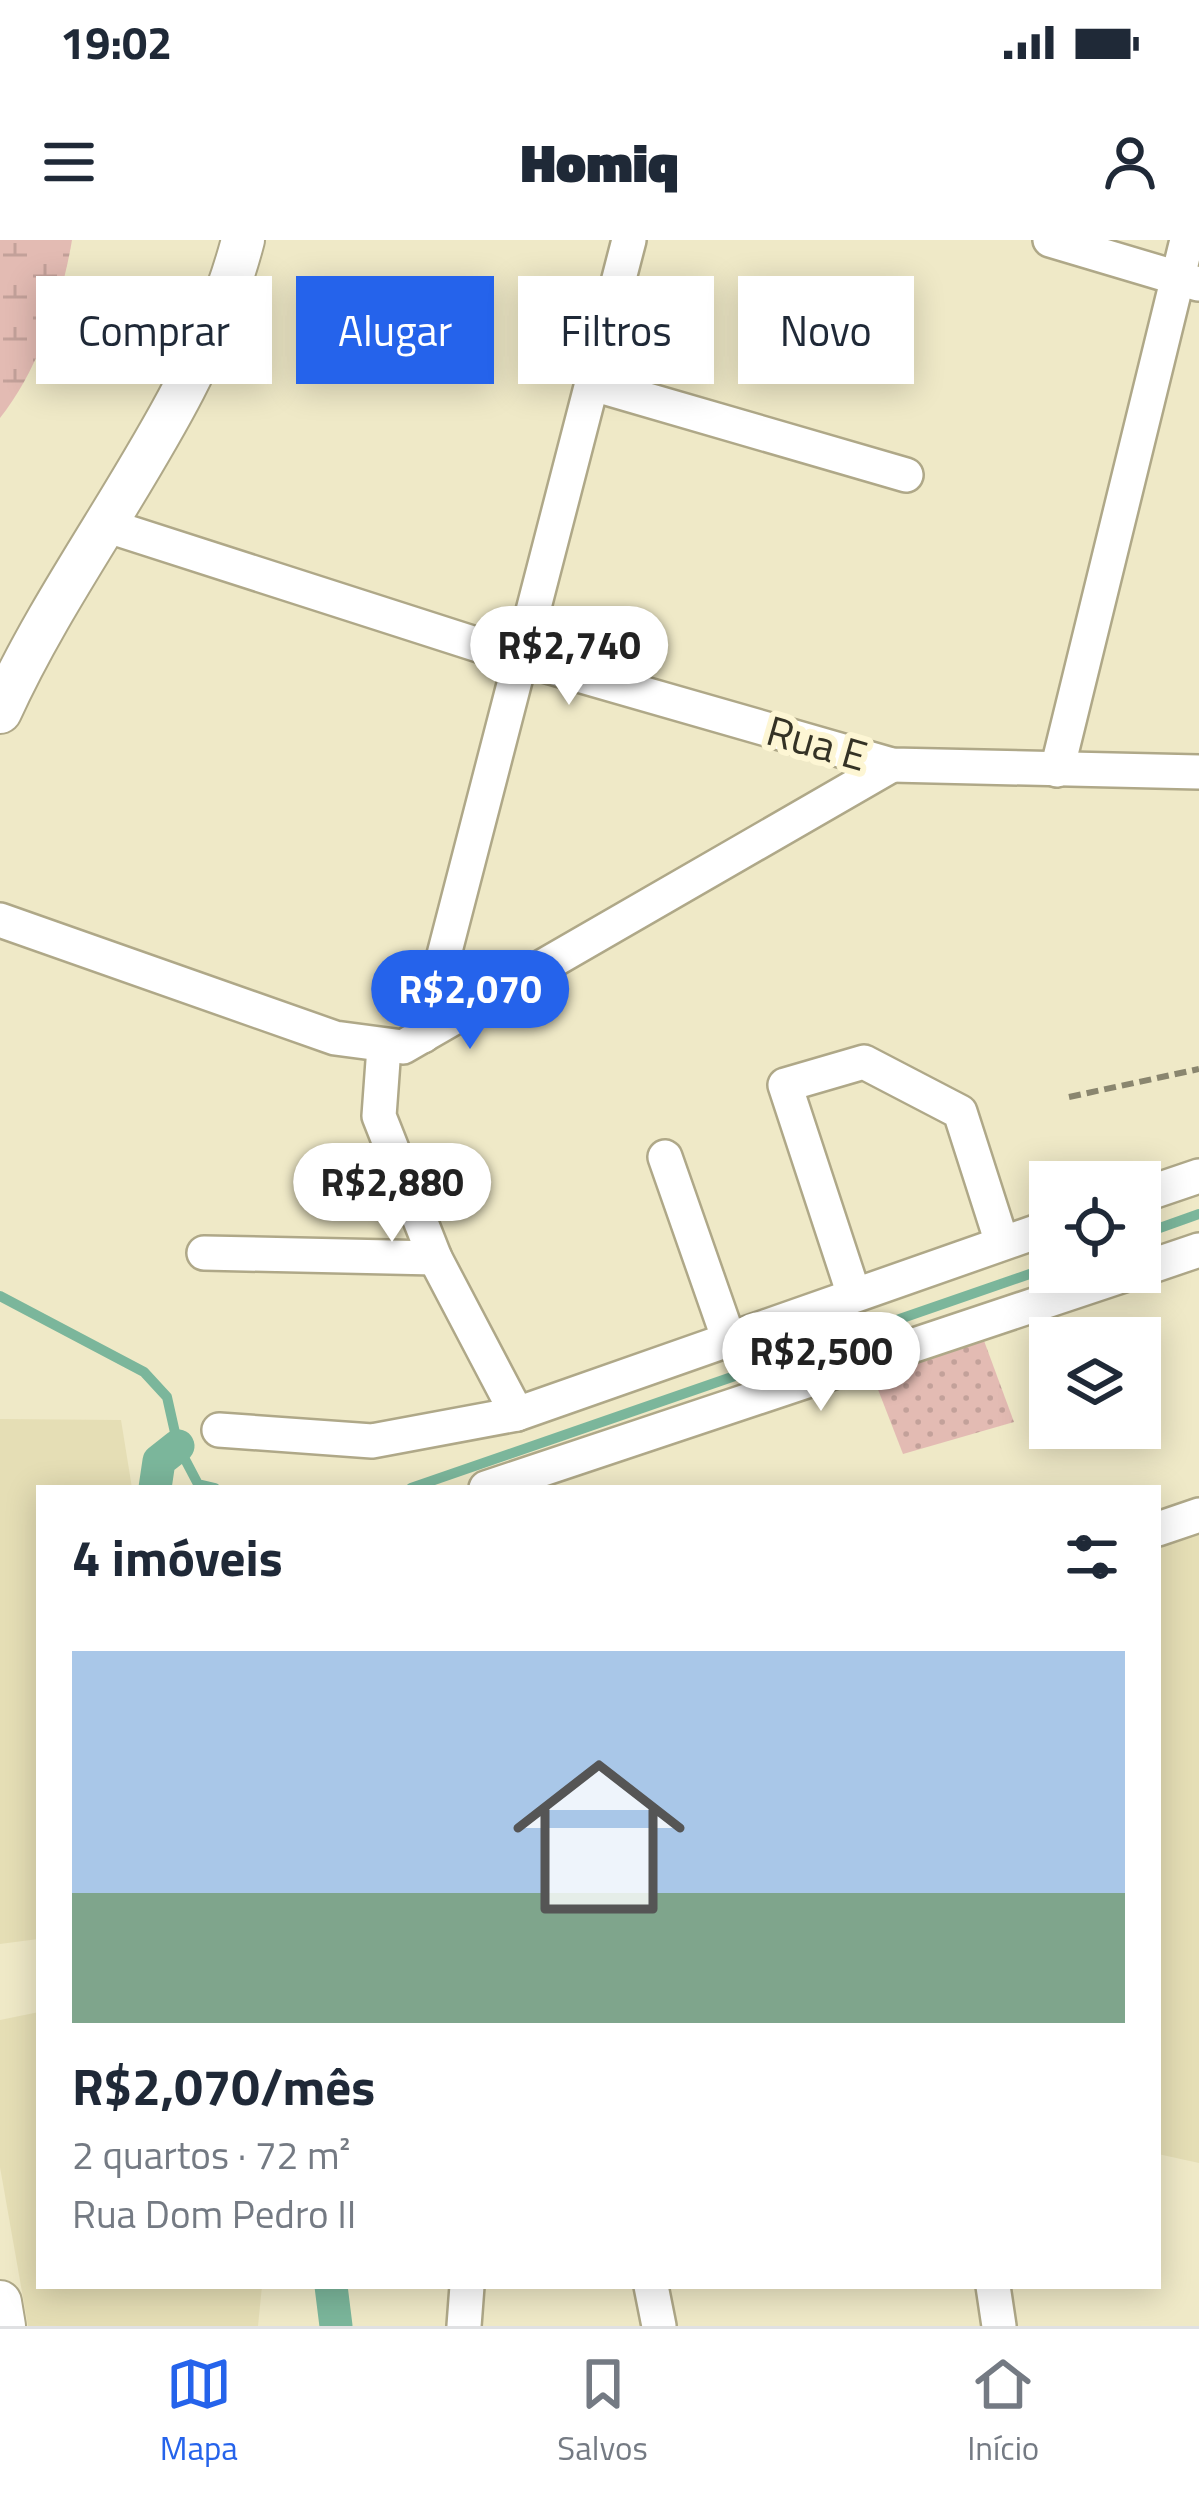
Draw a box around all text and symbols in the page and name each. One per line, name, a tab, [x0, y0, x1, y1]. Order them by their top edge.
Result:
text: 19:02	[60, 8, 172, 76]
text: Homiq	[520, 121, 679, 203]
icon: menu	[36, 129, 102, 195]
icon: person	[1097, 129, 1163, 195]
chip: Comprar	[36, 276, 272, 384]
chip: Alugar	[296, 276, 494, 384]
chip: Filtros	[518, 276, 714, 384]
chip: Novo	[738, 276, 914, 384]
pin: R$2,740	[458, 606, 680, 708]
text: R$2,740	[497, 615, 641, 674]
street label: Rua E	[760, 697, 875, 787]
pin: R$2,070	[359, 950, 581, 1052]
text: R$2,070	[398, 959, 542, 1018]
pin: R$2,880	[281, 1143, 503, 1245]
text: R$2,880	[320, 1152, 464, 1211]
map controls	[1029, 1161, 1161, 1449]
button: locate	[1029, 1161, 1161, 1293]
pin: R$2,500	[710, 1312, 932, 1414]
button: layers	[1029, 1317, 1161, 1449]
text: R$2,500	[749, 1321, 893, 1380]
text: 4 imóveis	[72, 1518, 283, 1596]
icon: filters	[1059, 1524, 1125, 1590]
icon: home	[491, 1729, 707, 1945]
text: R$2,070/mês	[72, 2047, 375, 2125]
text: 2 quartos · 72 m²	[72, 2125, 351, 2184]
text: Rua Dom Pedro II	[72, 2184, 356, 2243]
tab: Mapa	[160, 2351, 238, 2473]
tab: Salvos	[557, 2351, 648, 2473]
tab: Início	[967, 2351, 1039, 2473]

